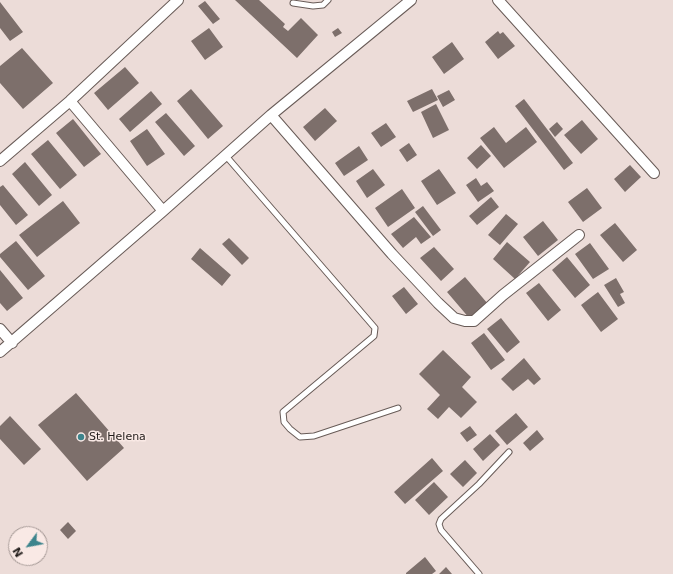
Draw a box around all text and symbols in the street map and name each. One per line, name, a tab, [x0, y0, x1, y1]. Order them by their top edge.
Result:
place label: St. Helena	[89, 430, 146, 444]
marker: St. Helena	[76, 432, 86, 442]
north arrow	[8, 526, 48, 566]
text: N	[10, 545, 26, 559]

